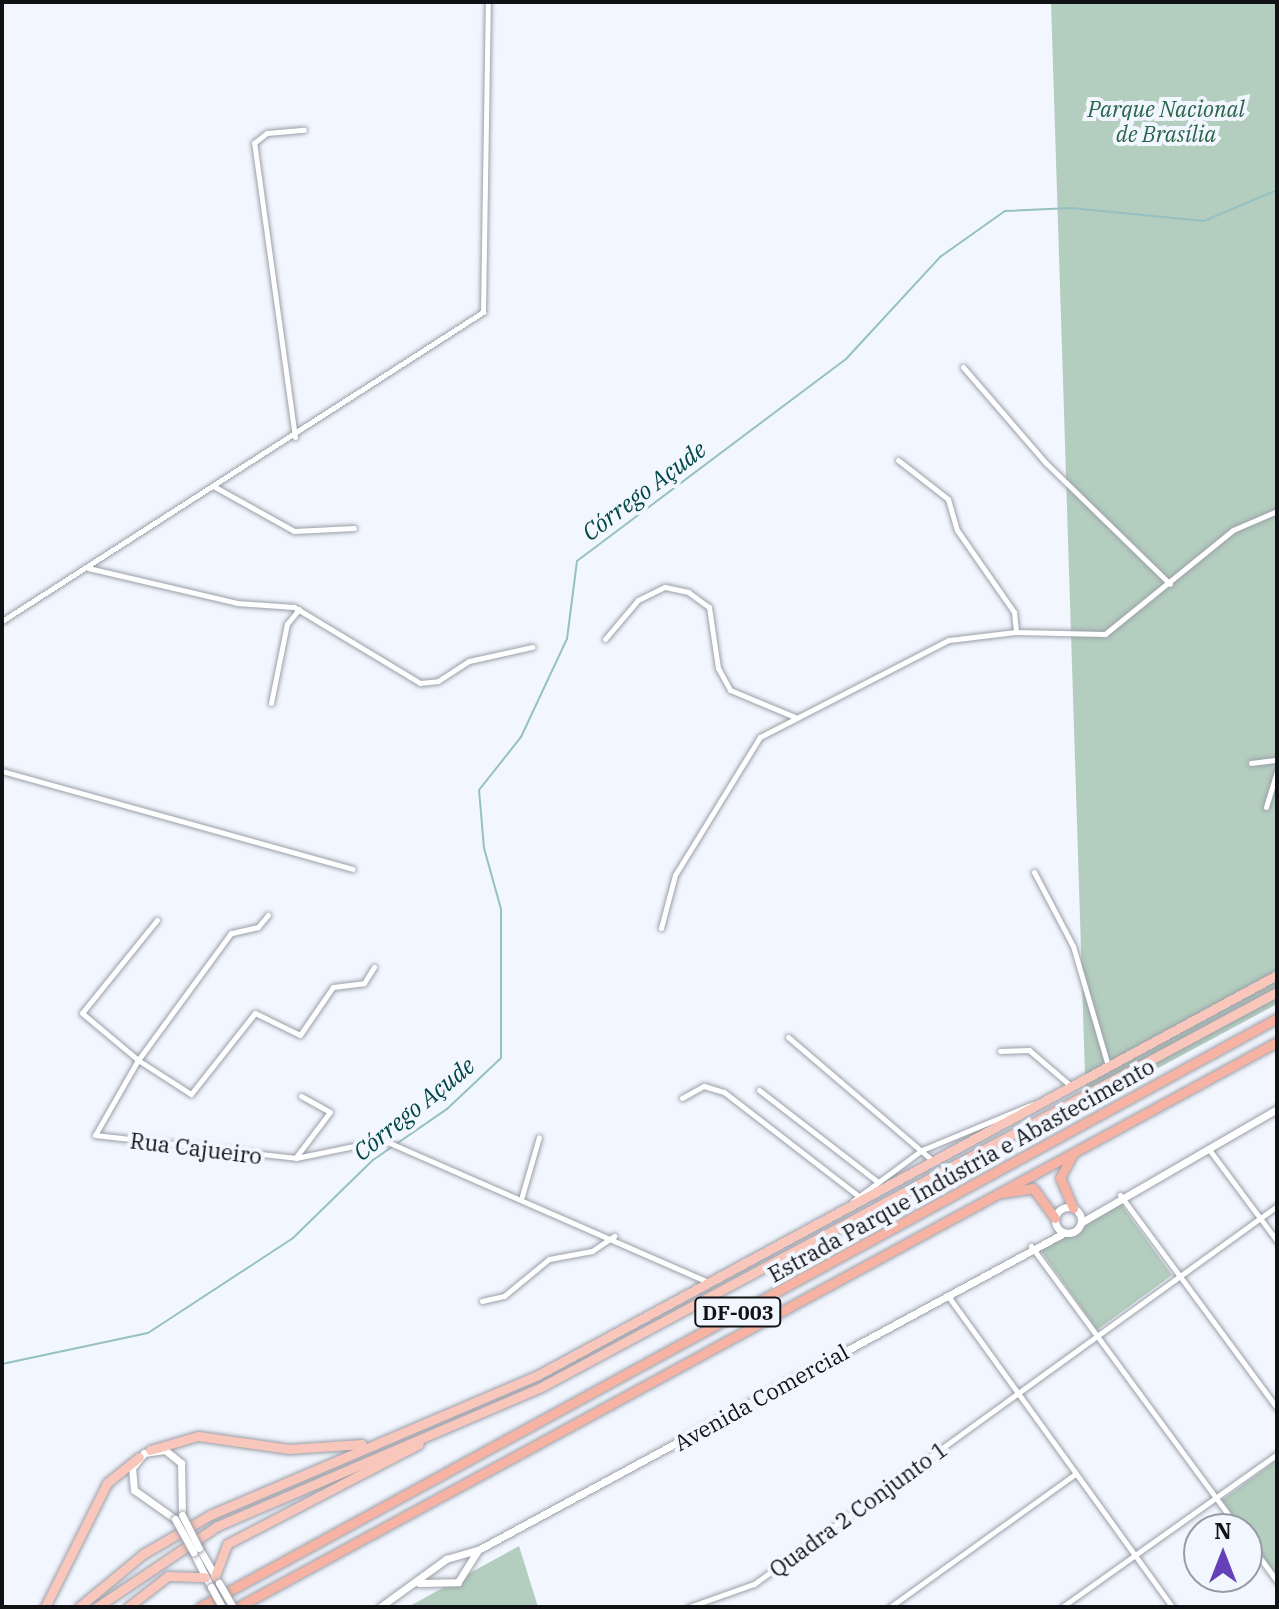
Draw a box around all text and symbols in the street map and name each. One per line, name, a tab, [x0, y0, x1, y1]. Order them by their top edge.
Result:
park label: Parque Nacional de Brasília	[1087, 95, 1245, 146]
water label: Córrego Açude	[576, 435, 712, 547]
water label: Córrego Açude	[348, 1051, 480, 1167]
street label: Estrada Parque Indústria e Abastecimento	[763, 1052, 1159, 1288]
street label: Rua Cajueiro	[129, 1127, 263, 1169]
road number: DF-003	[694, 1296, 782, 1328]
street label: Avenida Comercial	[669, 1338, 853, 1456]
street label: Quadra 2 Conjunto 1	[764, 1436, 952, 1582]
north arrow	[1183, 1513, 1263, 1593]
text: N	[1214, 1516, 1232, 1545]

